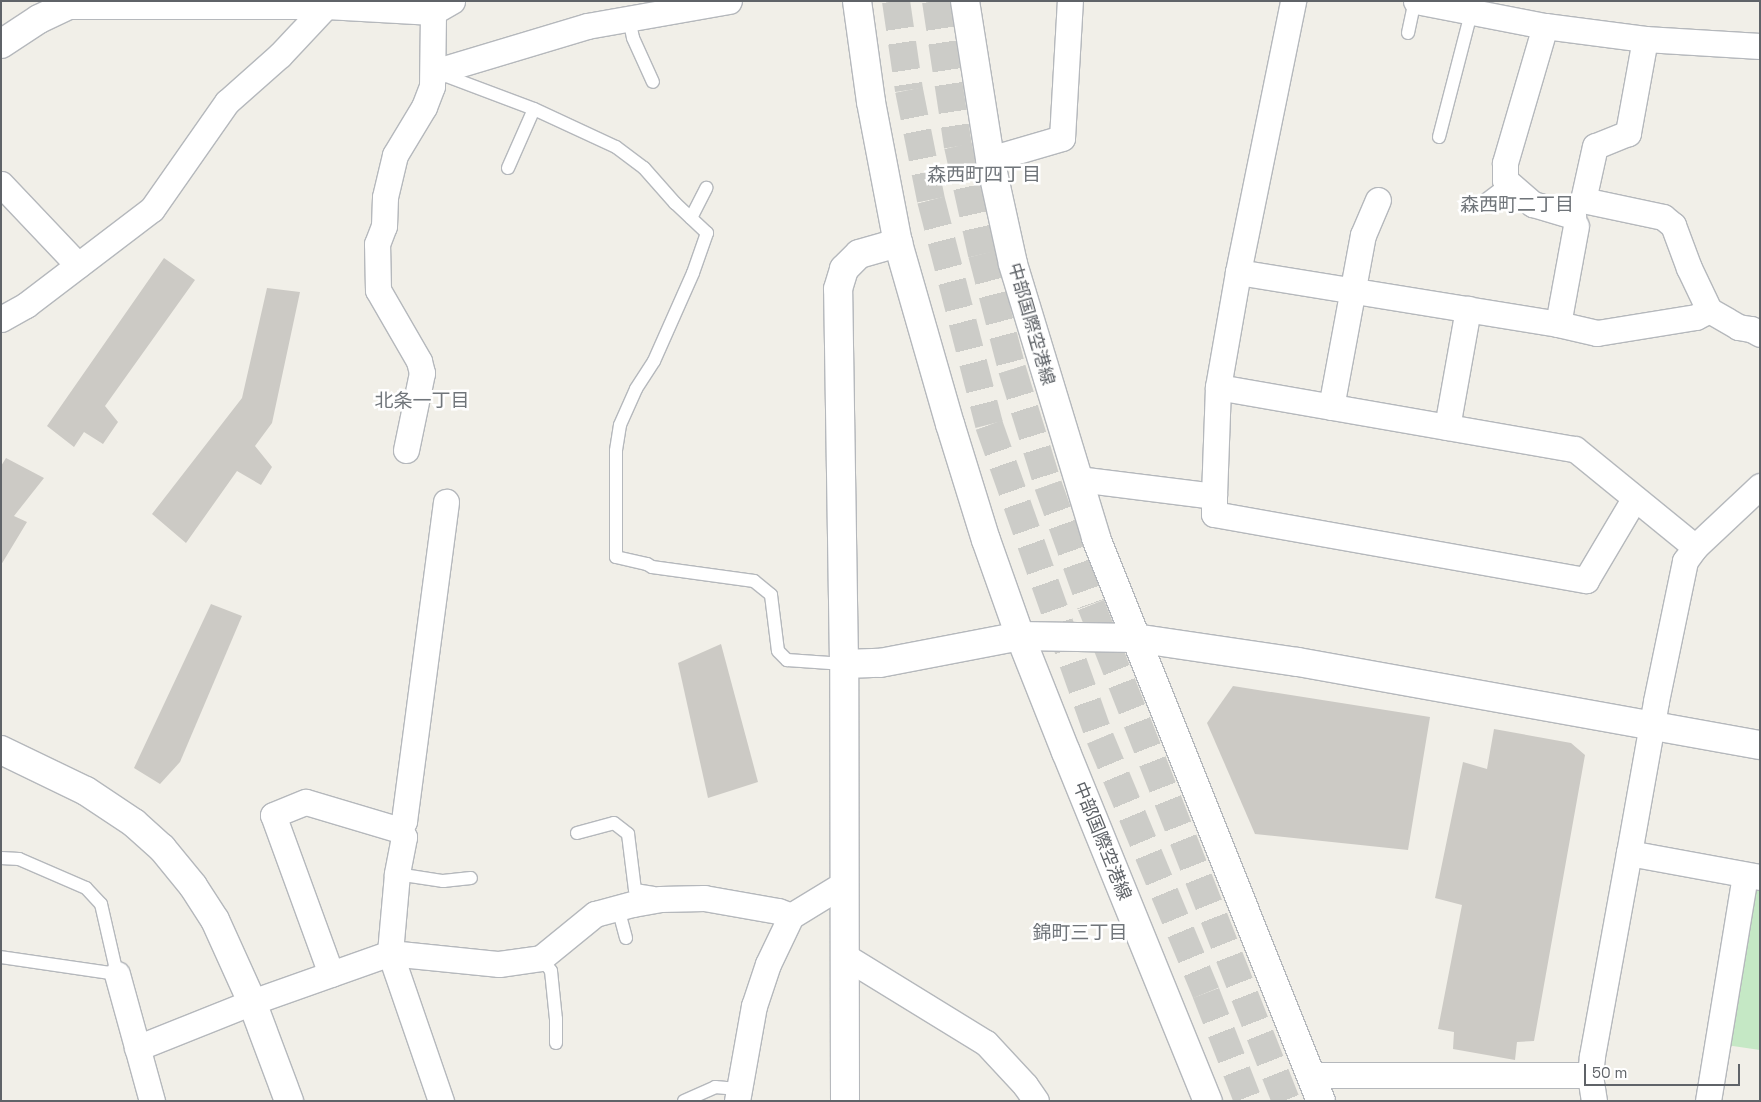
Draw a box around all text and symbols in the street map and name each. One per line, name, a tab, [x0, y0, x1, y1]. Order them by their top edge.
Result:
district label: 森西町四丁目	[927, 164, 1041, 186]
district label: 森西町二丁目	[1460, 194, 1574, 216]
street label: 中部国際空港線	[1003, 260, 1059, 388]
district label: 北条一丁目	[375, 390, 469, 412]
street label: 中部国際空港線	[1068, 779, 1136, 903]
district label: 錦町三丁目	[1033, 922, 1127, 944]
scale bar	[1586, 1054, 1742, 1086]
text: 50 m	[1592, 1063, 1627, 1082]

